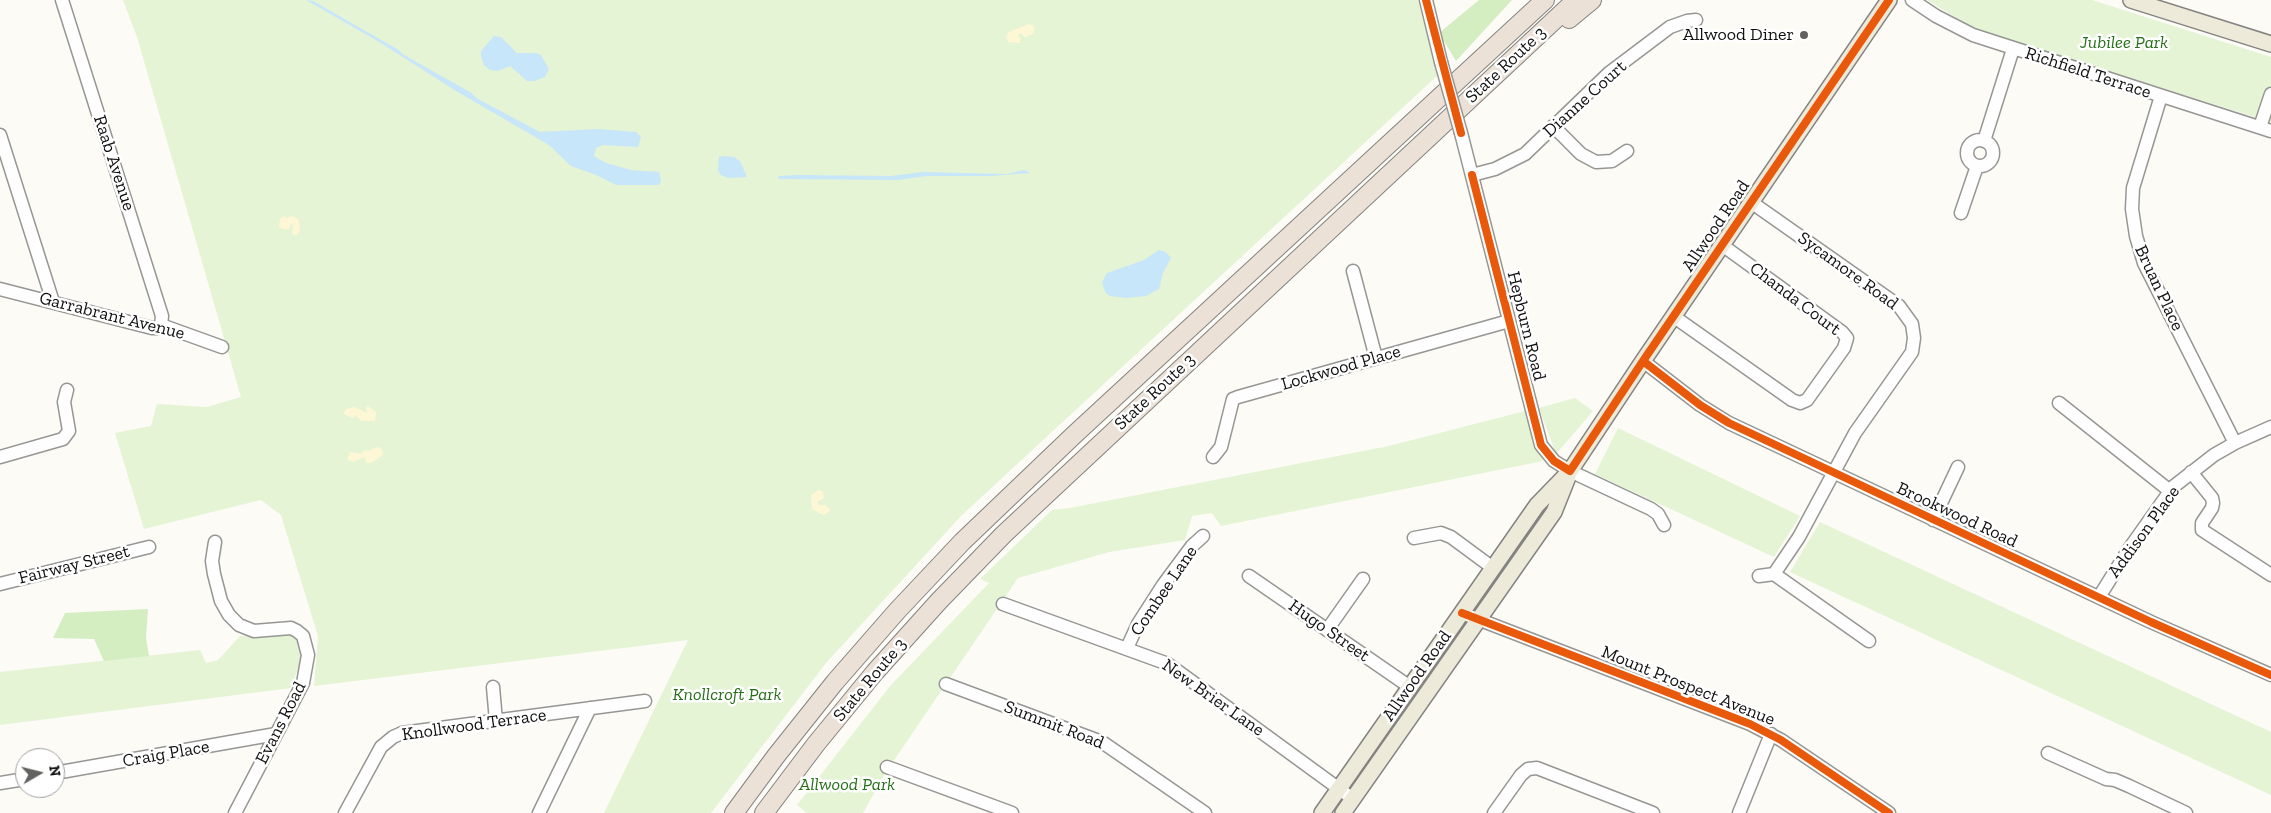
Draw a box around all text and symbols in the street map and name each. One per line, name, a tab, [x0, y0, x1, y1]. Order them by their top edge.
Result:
street label: State Route 3	[1461, 22, 1551, 108]
place label: Allwood Diner	[1683, 24, 1794, 46]
marker: Allwood Diner	[1798, 29, 1810, 41]
park label: Jubilee Park	[2080, 32, 2168, 54]
street label: Richfield Terrace	[2022, 42, 2154, 104]
street label: Dianne Court	[1539, 56, 1631, 142]
street label: Raab Avenue	[88, 112, 140, 214]
street label: Allwood Road	[1677, 176, 1755, 276]
street label: Sycamore Road	[1794, 227, 1902, 315]
street label: Bruan Place	[2130, 242, 2188, 334]
street label: Chanda Court	[1745, 258, 1845, 340]
street label: Hepburn Road	[1502, 269, 1550, 383]
street label: Garrabrant Avenue	[37, 288, 187, 344]
street label: Lockwood Place	[1279, 341, 1403, 395]
street label: State Route 3	[1110, 349, 1200, 435]
street label: Brookwood Road	[1893, 478, 2021, 552]
street label: Addison Place	[2103, 482, 2185, 582]
street label: Fairway Street	[16, 541, 132, 589]
street label: Combee Lane	[1126, 542, 1202, 640]
street label: Hugo Street	[1284, 595, 1374, 667]
street label: Allwood Road	[1378, 626, 1456, 726]
street label: State Route 3	[829, 634, 911, 726]
street label: Mount Prospect Avenue	[1598, 641, 1778, 731]
street label: New Brier Lane	[1158, 655, 1268, 741]
street label: Evans Road	[251, 678, 311, 768]
park label: Knollcroft Park	[672, 684, 782, 706]
street label: Summit Road	[1001, 696, 1107, 754]
street label: Knollwood Terrace	[400, 704, 548, 746]
street label: Craig Place	[121, 736, 211, 772]
north arrow	[15, 748, 65, 798]
text: N	[45, 765, 64, 777]
park label: Allwood Park	[799, 774, 895, 796]

